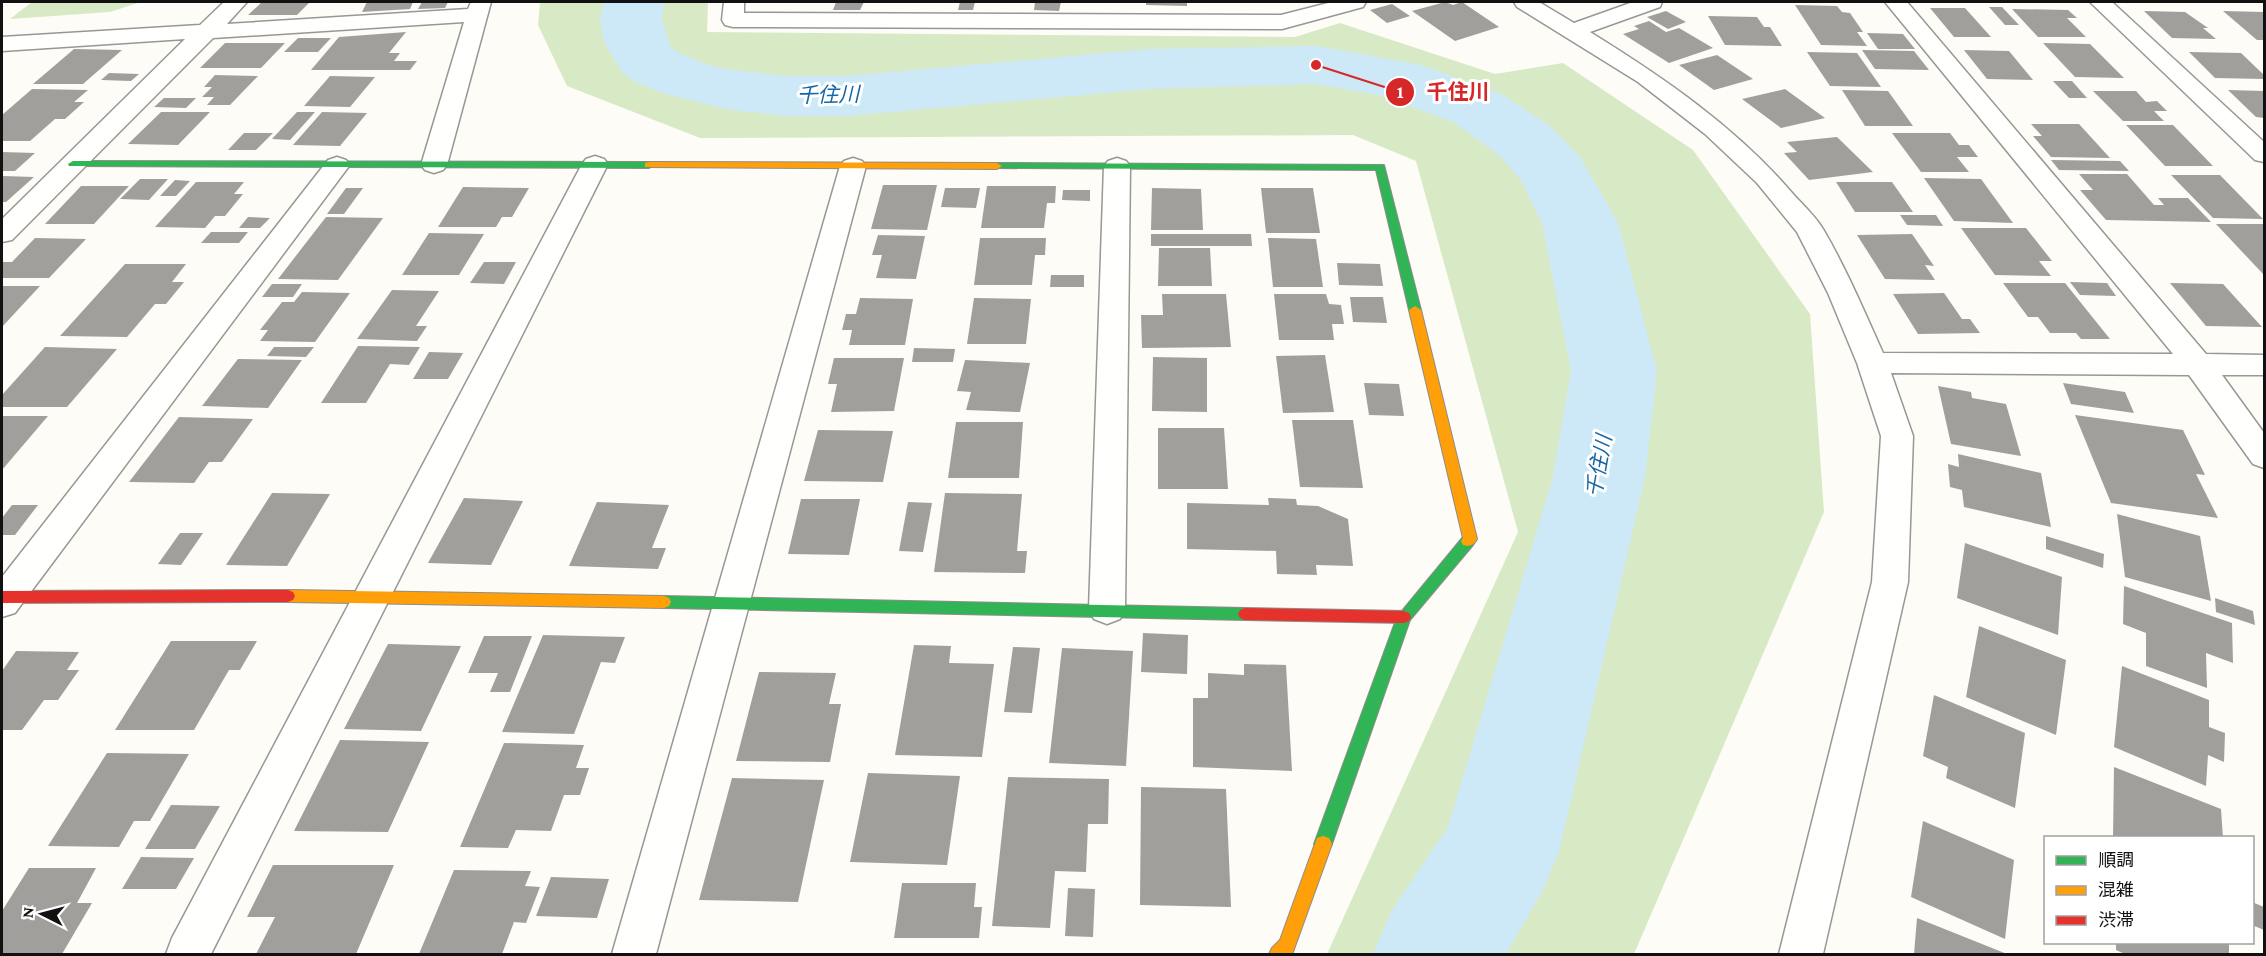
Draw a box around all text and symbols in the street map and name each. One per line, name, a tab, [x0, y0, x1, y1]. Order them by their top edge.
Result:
callout: 千住川	[1385, 72, 1502, 111]
text: 千住川	[1427, 80, 1490, 104]
water label: 千住川	[796, 82, 862, 108]
text: 1	[1397, 82, 1404, 102]
water label: 千住川	[1582, 431, 1617, 499]
legend	[2044, 836, 2254, 944]
text: 順調	[2098, 850, 2134, 870]
text: 混雑	[2098, 880, 2134, 900]
north arrow	[12, 884, 72, 944]
text: N	[19, 906, 37, 919]
text: 渋滞	[2098, 910, 2134, 930]

